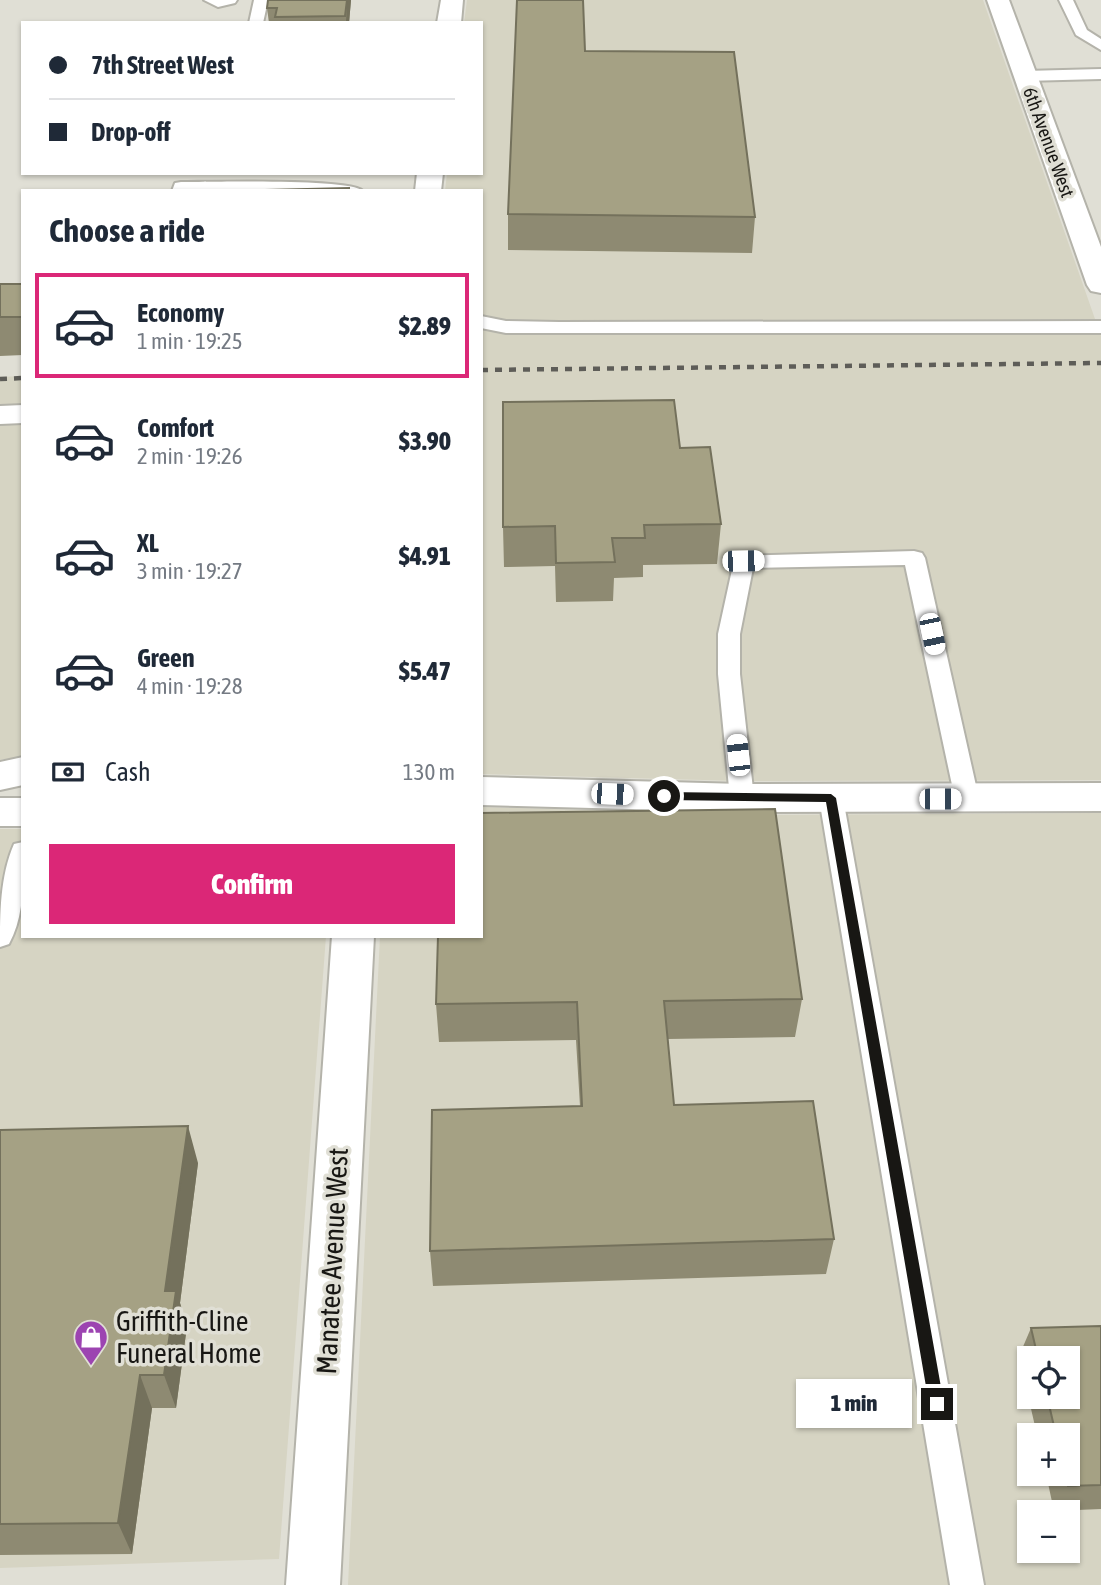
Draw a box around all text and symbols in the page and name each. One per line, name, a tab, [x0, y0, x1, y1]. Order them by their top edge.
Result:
text: 7th Street West	[91, 50, 234, 80]
street label: 6th Avenue West	[1019, 84, 1079, 200]
text: Drop-off	[91, 117, 171, 147]
text: Choose a ride	[49, 212, 205, 249]
icon: car	[53, 294, 116, 357]
text: Economy	[137, 298, 224, 328]
text: $2.89	[399, 311, 451, 341]
text: 1 min · 19:25	[137, 328, 243, 354]
icon: car	[53, 409, 116, 472]
text: Comfort	[137, 413, 214, 443]
text: $3.90	[399, 426, 451, 456]
text: 2 min · 19:26	[137, 443, 243, 469]
icon: car	[53, 524, 116, 587]
text: XL	[137, 528, 159, 558]
text: $4.91	[399, 541, 451, 571]
car	[722, 550, 765, 572]
text: 3 min · 19:27	[137, 558, 243, 584]
car	[918, 611, 947, 657]
icon: car	[53, 639, 116, 702]
text: Green	[137, 643, 195, 673]
text: $5.47	[399, 656, 451, 686]
text: 4 min · 19:28	[137, 673, 243, 699]
car	[726, 733, 751, 777]
icon: cash	[49, 753, 87, 791]
text: Cash	[105, 757, 151, 787]
text: 130 m	[403, 759, 455, 785]
route start	[648, 780, 680, 812]
car	[591, 783, 634, 805]
car	[920, 789, 962, 810]
button: Confirm	[49, 844, 455, 924]
street label: Manatee Avenue West	[310, 1147, 354, 1375]
place label: Griffith-Cline Funeral Home	[116, 1305, 261, 1369]
shop icon: Griffith-Cline Funeral Home	[72, 1318, 110, 1367]
map controls	[1017, 1346, 1080, 1563]
button: locate	[1017, 1346, 1080, 1409]
callout: 1 min	[797, 1380, 912, 1428]
route end	[921, 1388, 953, 1420]
text: 1 min	[831, 1390, 877, 1416]
button: +	[1017, 1423, 1080, 1486]
button: −	[1017, 1500, 1080, 1563]

